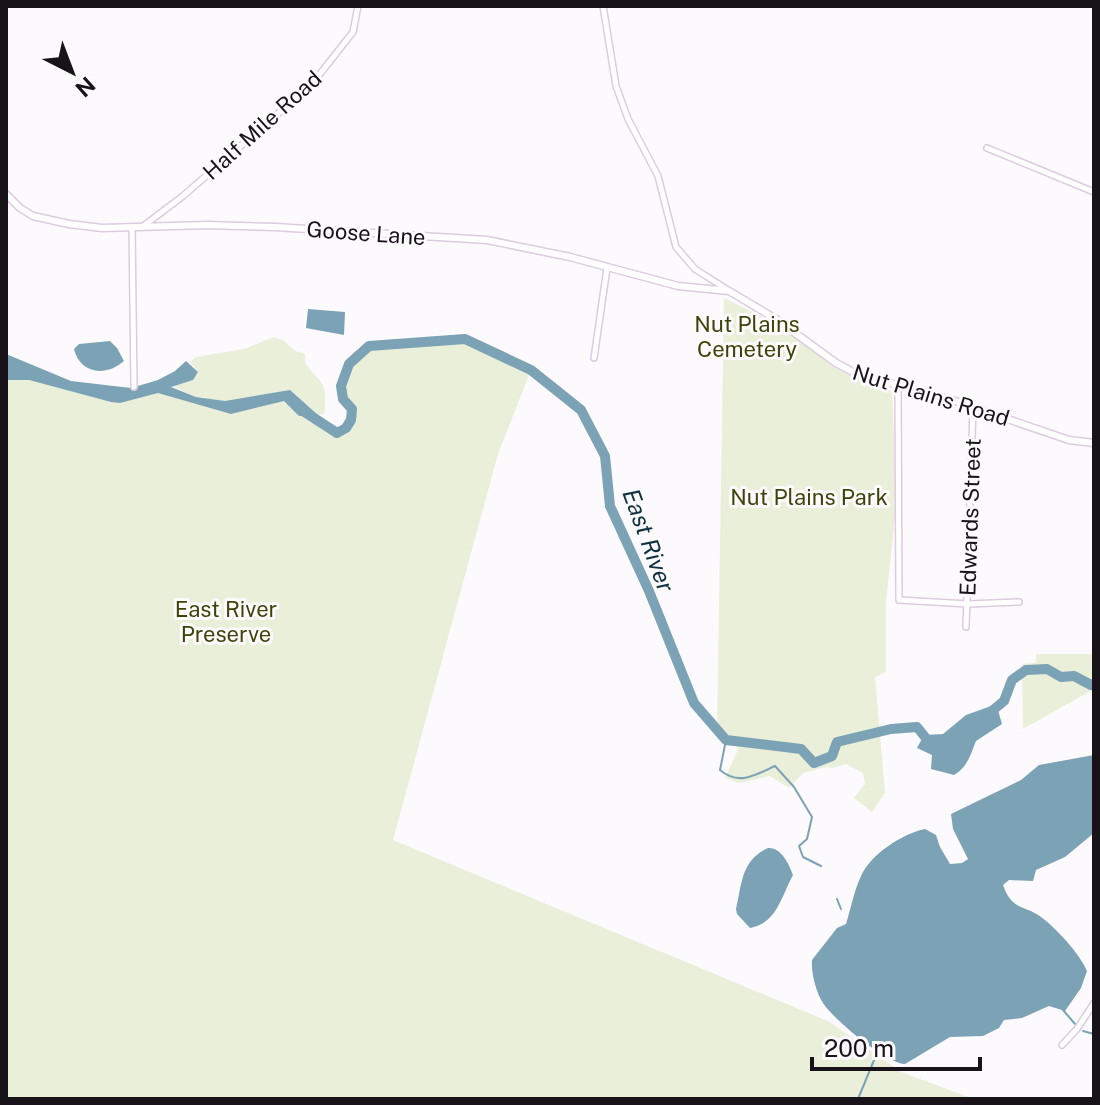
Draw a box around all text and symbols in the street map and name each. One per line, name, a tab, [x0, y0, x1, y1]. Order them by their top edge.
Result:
north arrow	[32, 32, 112, 112]
street label: Half Mile Road	[198, 65, 326, 185]
text: N	[70, 71, 100, 102]
street label: Goose Lane	[306, 216, 426, 250]
park label: Nut Plains Cemetery	[694, 311, 800, 362]
street label: Nut Plains Road	[849, 359, 1013, 431]
street label: Edwards Street	[954, 438, 986, 596]
park label: Nut Plains Park	[730, 484, 888, 510]
water label: East River	[617, 485, 681, 596]
park label: East River Preserve	[175, 596, 277, 647]
scale bar	[812, 1021, 980, 1071]
text: 200 m	[824, 1034, 894, 1062]

